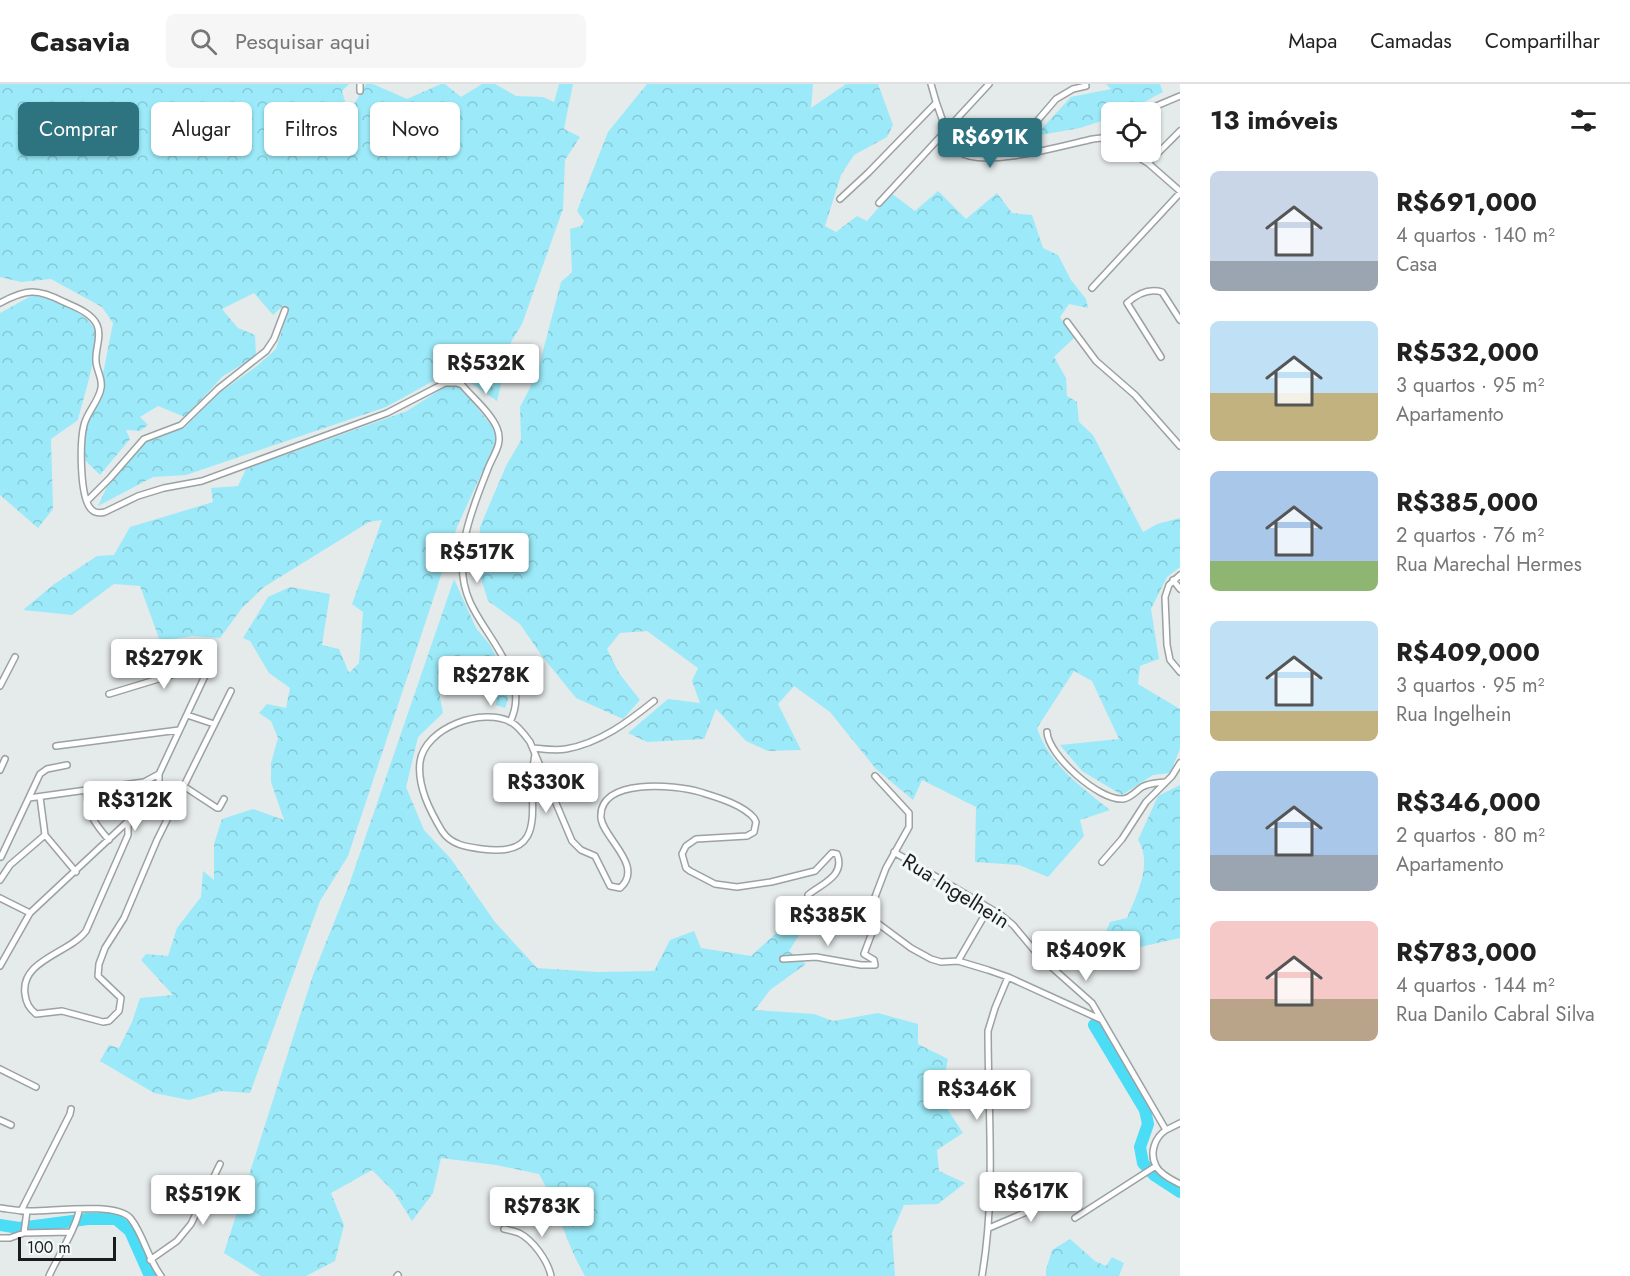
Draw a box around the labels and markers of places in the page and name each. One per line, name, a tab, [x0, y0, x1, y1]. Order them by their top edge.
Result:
pin: R$691K	[941, 118, 1039, 169]
pin: R$532K	[437, 344, 535, 395]
pin: R$517K	[428, 533, 526, 584]
pin: R$279K	[115, 639, 213, 690]
pin: R$278K	[442, 656, 540, 707]
pin: R$330K	[497, 763, 595, 814]
pin: R$312K	[86, 781, 184, 832]
pin: R$385K	[779, 896, 877, 947]
pin: R$409K	[1037, 931, 1135, 982]
pin: R$346K	[928, 1070, 1026, 1121]
pin: R$617K	[982, 1172, 1080, 1223]
pin: R$519K	[154, 1175, 252, 1226]
pin: R$783K	[493, 1187, 591, 1238]

